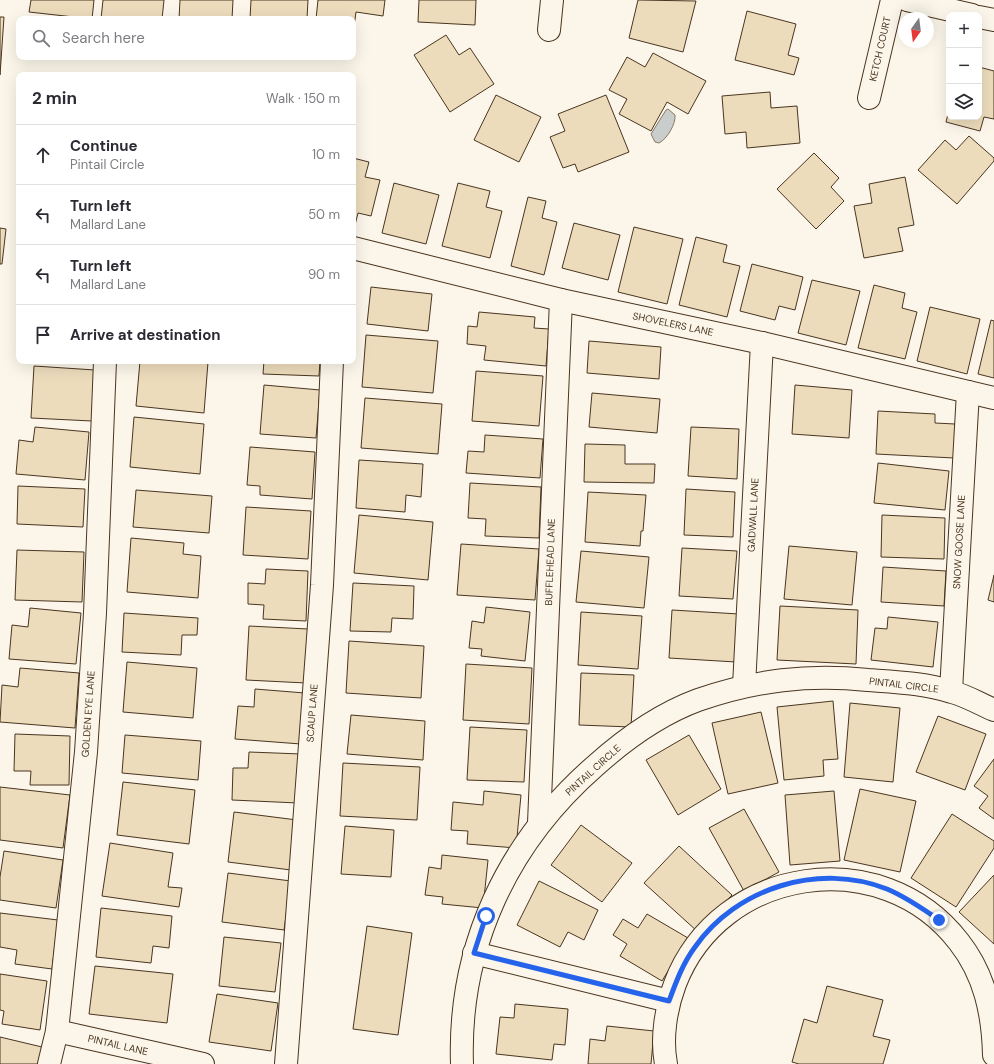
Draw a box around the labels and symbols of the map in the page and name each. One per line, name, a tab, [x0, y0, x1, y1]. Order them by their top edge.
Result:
north arrow	[898, 12, 934, 48]
street label: KETCH COURT	[866, 15, 894, 83]
street label: SHOVELERS LANE	[631, 309, 715, 339]
street label: GADWALL LANE	[745, 477, 761, 552]
street label: SNOW GOOSE LANE	[950, 494, 968, 589]
street label: BUFFLEHEAD LANE	[542, 518, 558, 606]
street label: GOLDEN EYE LANE	[78, 670, 98, 758]
street label: PINTAIL CIRCLE	[868, 674, 940, 696]
street label: SCAUP LANE	[303, 683, 321, 743]
street label: PINTAIL CIRCLE	[563, 741, 624, 798]
route start	[477, 907, 495, 925]
route end	[930, 911, 948, 929]
street label: PINTAIL LANE	[87, 1032, 150, 1058]

